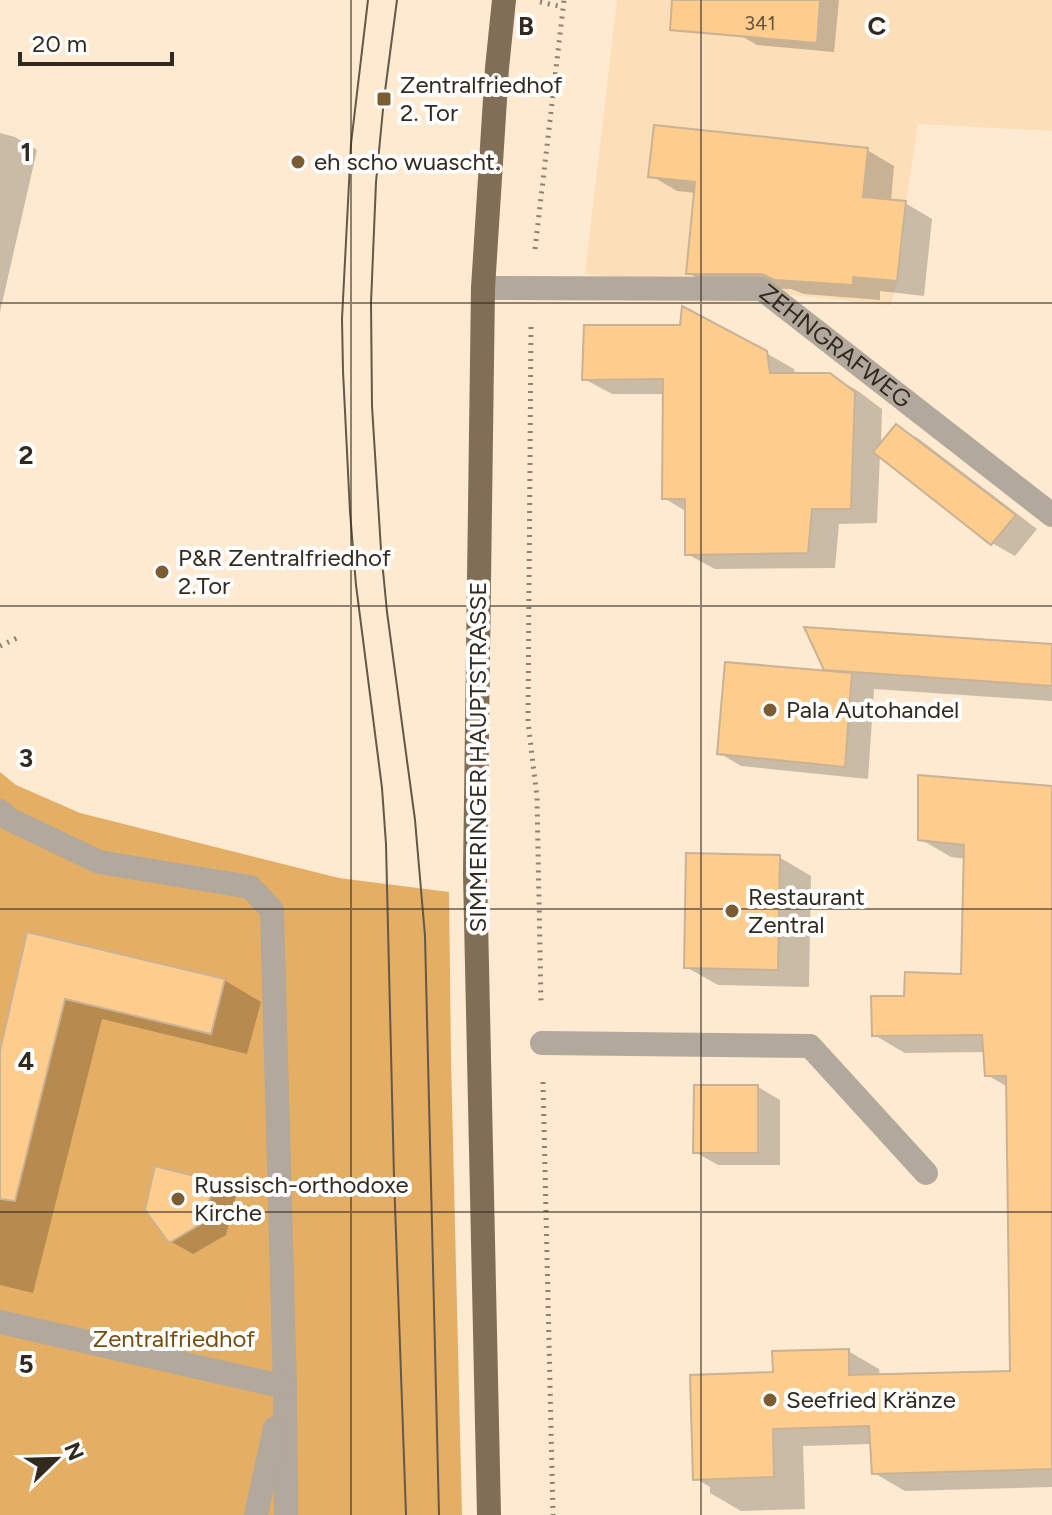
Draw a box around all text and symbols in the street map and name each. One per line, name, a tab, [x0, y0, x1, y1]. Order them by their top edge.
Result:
text: B	[518, 10, 534, 42]
text: C	[868, 10, 887, 42]
house number: 341	[744, 11, 776, 35]
scale bar	[20, 16, 172, 66]
text: 20 m	[32, 29, 87, 58]
place label: Zentralfriedhof 2. Tor	[400, 70, 563, 127]
marker: Zentralfriedhof 2. Tor	[375, 90, 393, 108]
text: 1	[21, 136, 31, 168]
place label: eh scho wuascht.	[314, 147, 500, 176]
marker: eh scho wuascht.	[289, 153, 307, 171]
street label: ZEHNGRAFWEG	[754, 278, 917, 414]
text: 2	[18, 439, 34, 471]
place label: P&R Zentralfriedhof 2.Tor	[178, 543, 391, 600]
marker: P&R Zentralfriedhof 2.Tor	[153, 563, 171, 581]
street label: SIMMERINGER HAUPTSTRASSE	[463, 582, 492, 932]
place label: Pala Autohandel	[786, 695, 959, 724]
marker: Pala Autohandel	[761, 701, 779, 719]
text: 3	[19, 742, 33, 774]
place label: Restaurant Zentral	[748, 882, 865, 939]
marker: Restaurant Zentral	[723, 902, 741, 920]
text: 4	[18, 1045, 34, 1077]
place label: Russisch-orthodoxe Kirche	[194, 1170, 409, 1227]
marker: Russisch-orthodoxe Kirche	[169, 1190, 187, 1208]
park label: Zentralfriedhof	[93, 1324, 255, 1353]
text: 5	[18, 1348, 34, 1380]
place label: Seefried Kränze	[786, 1385, 956, 1414]
marker: Seefried Kränze	[761, 1391, 779, 1409]
north arrow	[16, 1419, 96, 1499]
text: N	[58, 1438, 90, 1464]

